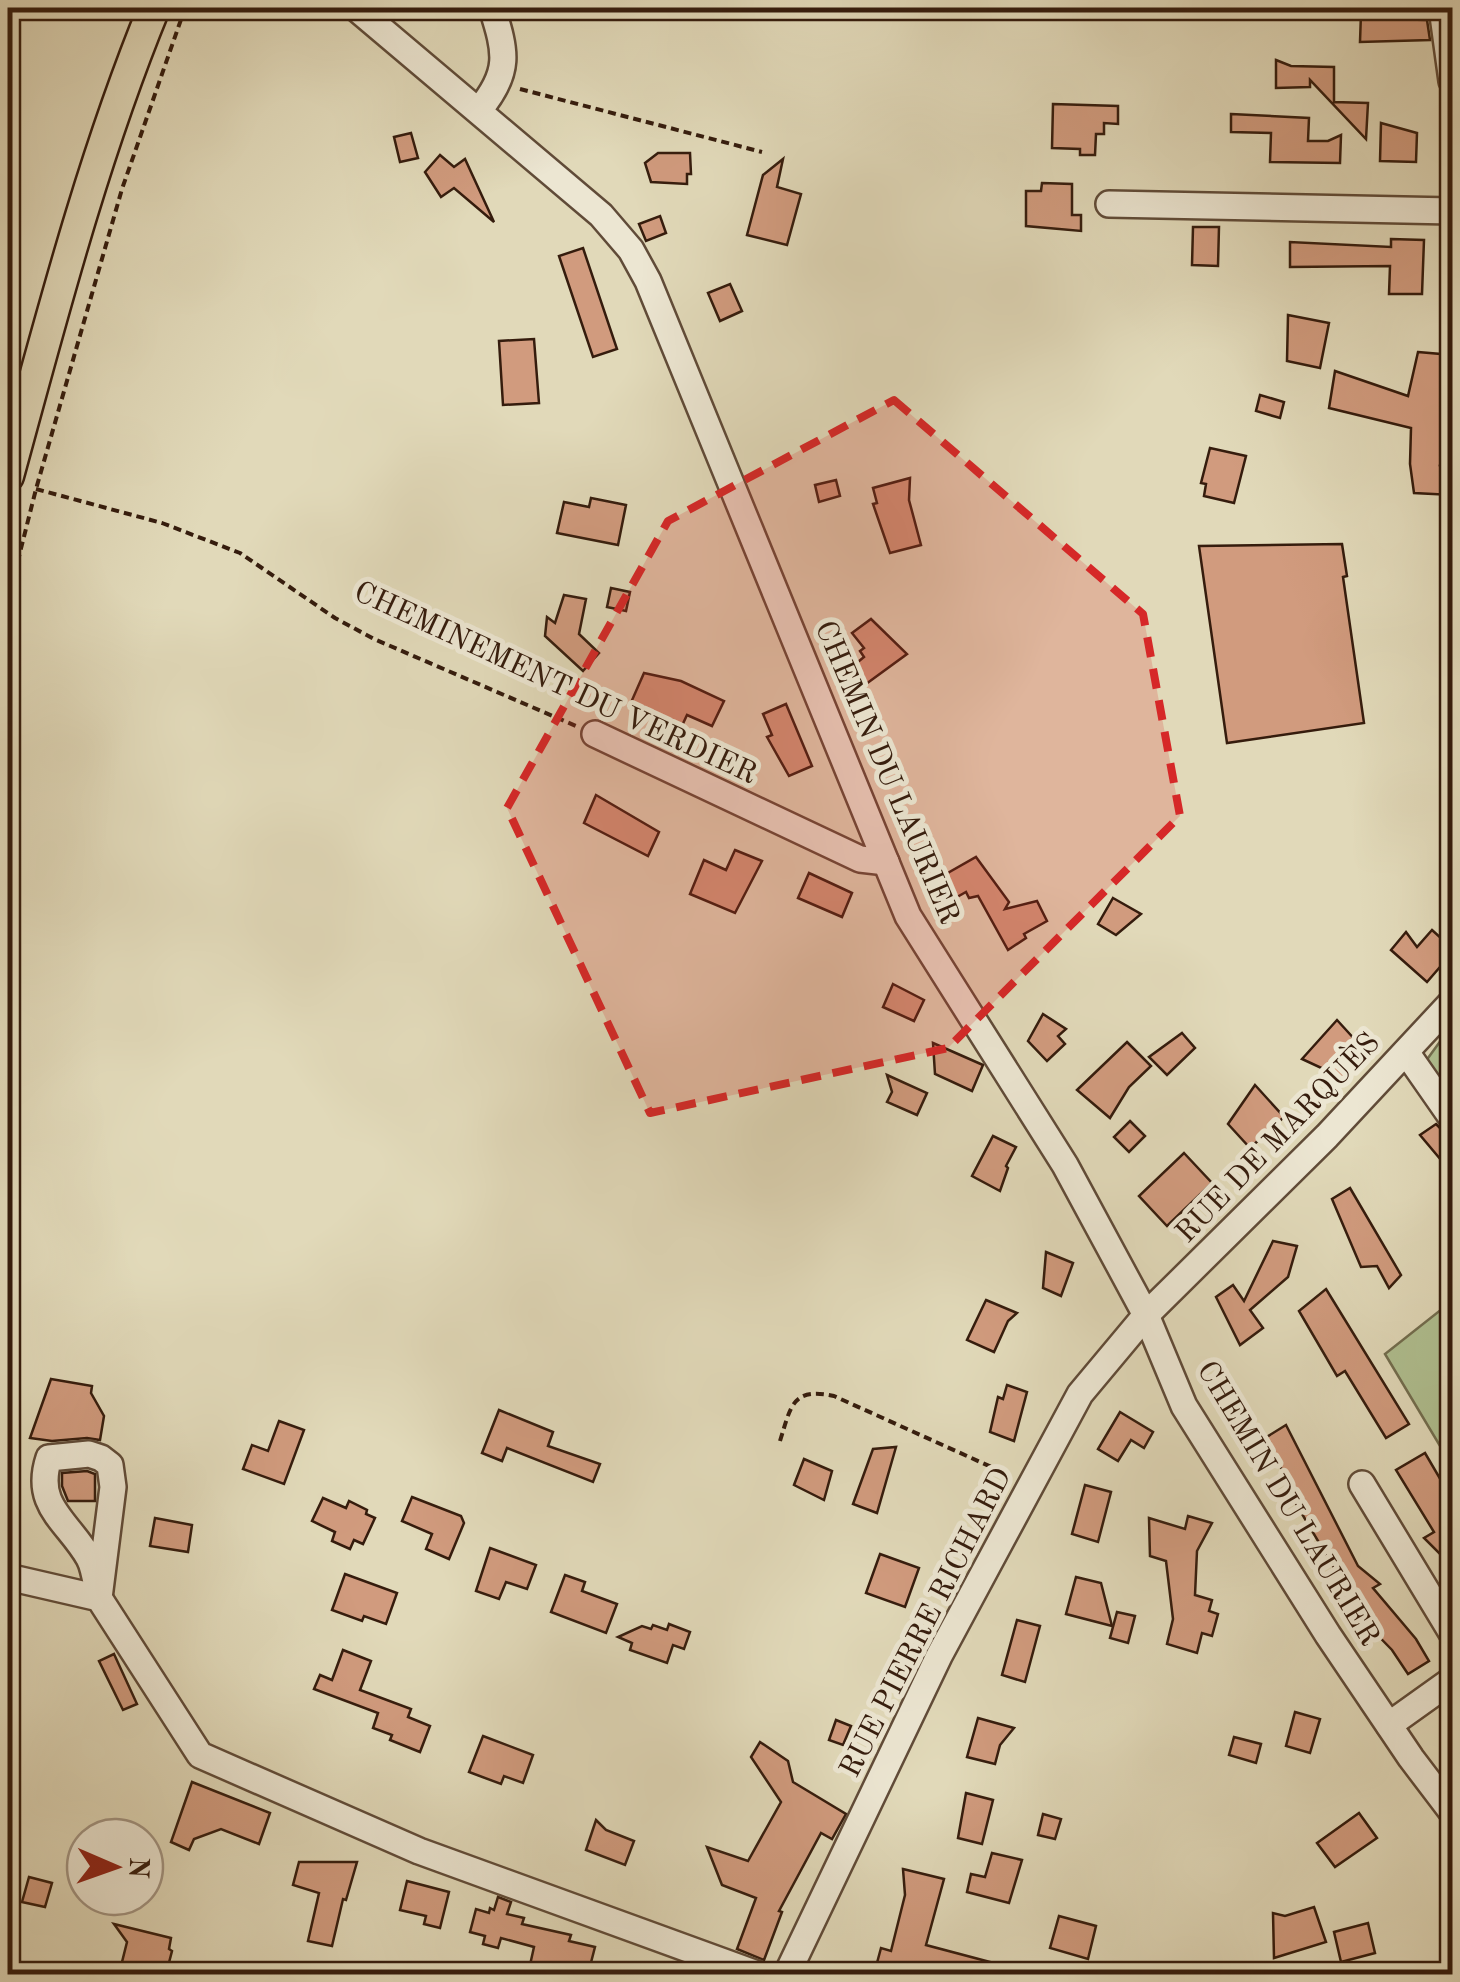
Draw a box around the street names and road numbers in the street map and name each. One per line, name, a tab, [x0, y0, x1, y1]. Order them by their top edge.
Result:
street label: CHEMINEMENT DU VERDIER	[349, 577, 761, 791]
street label: CHEMIN DU LAURIER	[809, 617, 964, 929]
street label: RUE DE MARQUÈS	[1167, 1024, 1386, 1249]
street label: CHEMIN DU LAURIER	[1190, 1356, 1384, 1652]
street label: RUE PIERRE RICHARD	[836, 1463, 1018, 1782]

